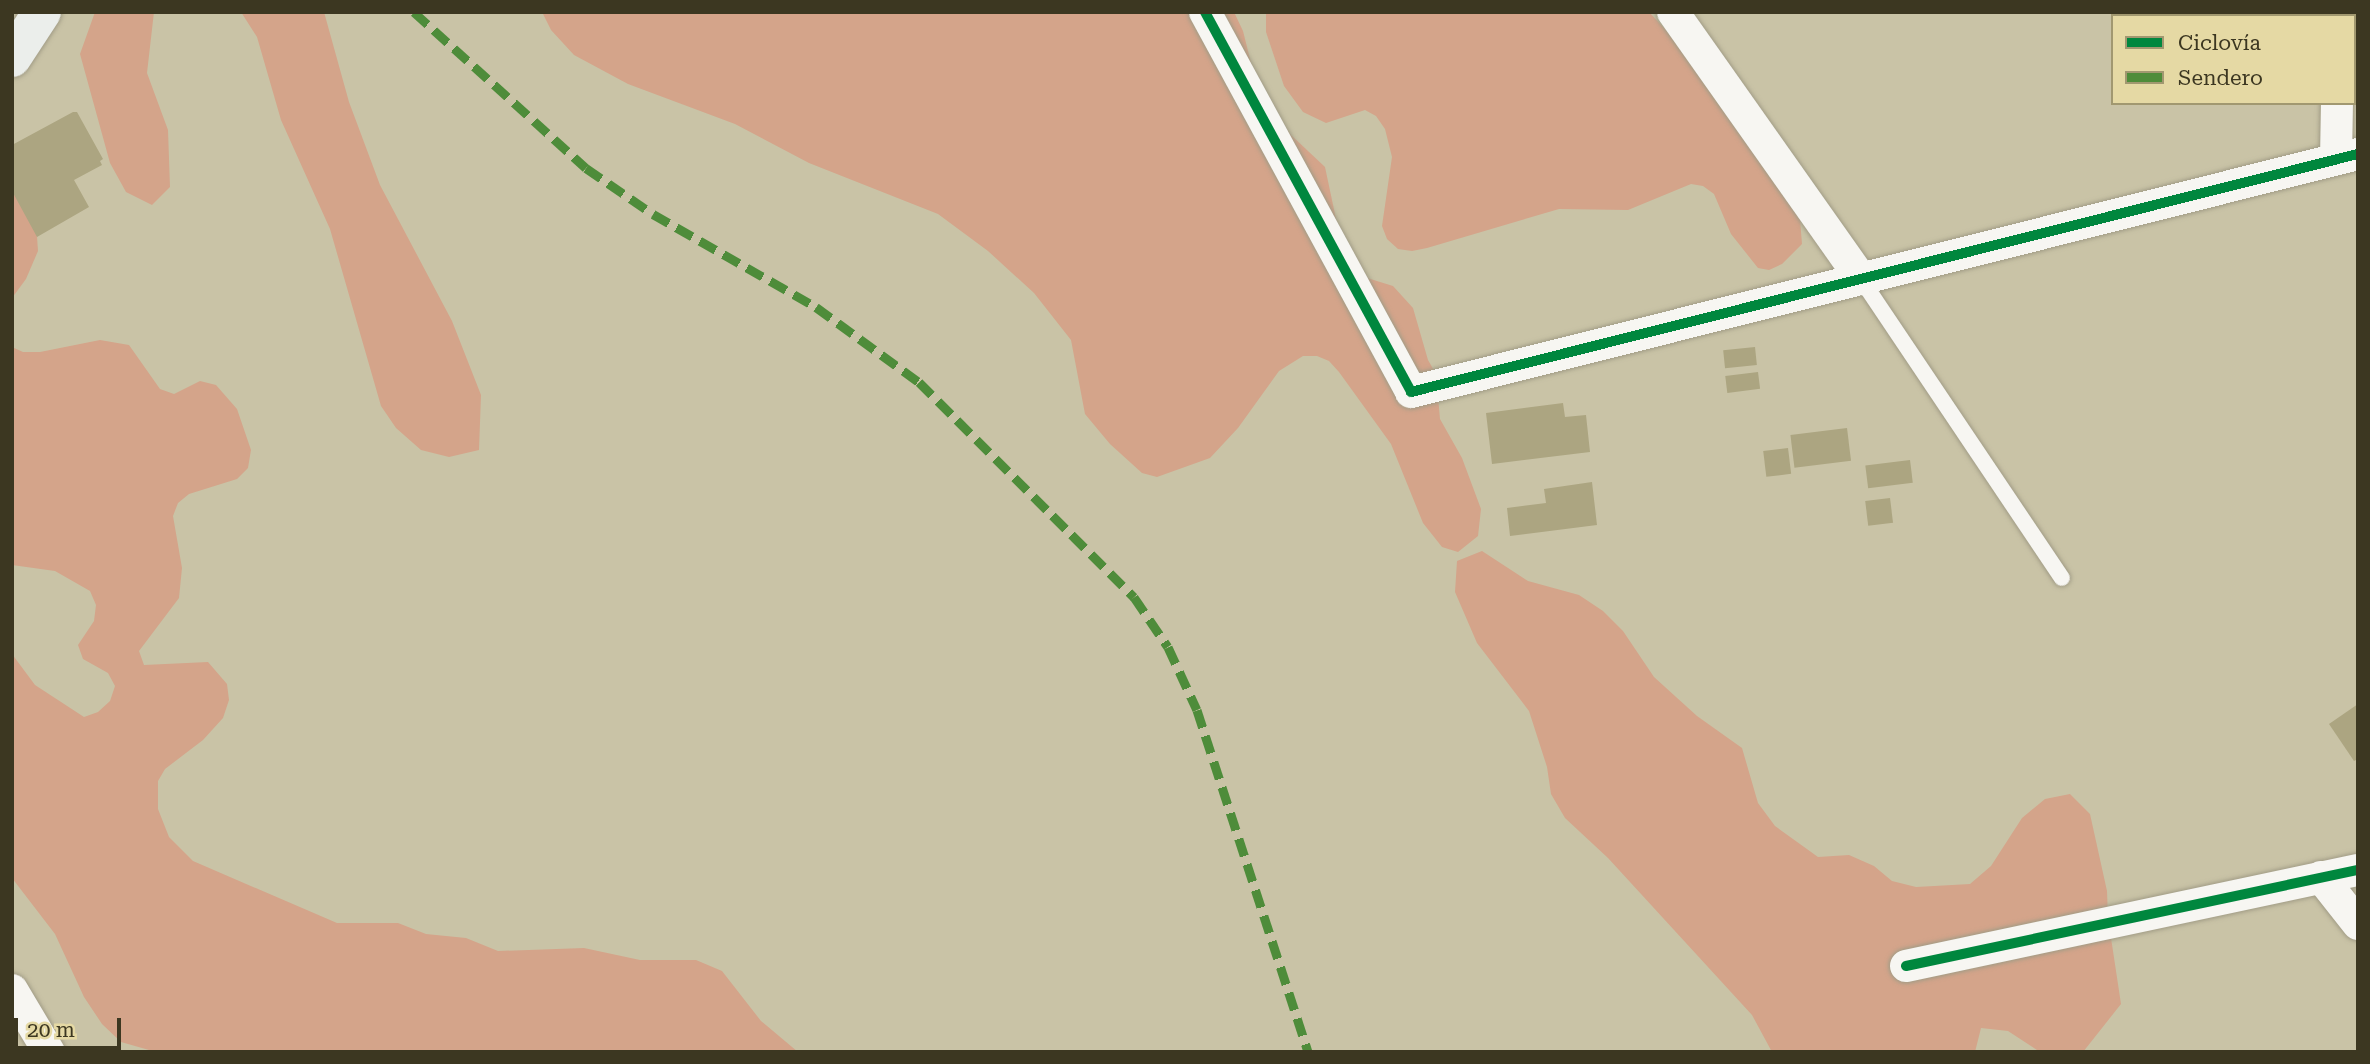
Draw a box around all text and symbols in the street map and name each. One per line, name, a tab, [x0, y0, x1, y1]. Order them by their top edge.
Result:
legend	[2111, 14, 2356, 105]
text: Ciclovía	[2178, 31, 2261, 55]
text: Sendero	[2178, 66, 2263, 90]
scale bar	[18, 1004, 124, 1048]
text: 20 m	[27, 1018, 75, 1042]

